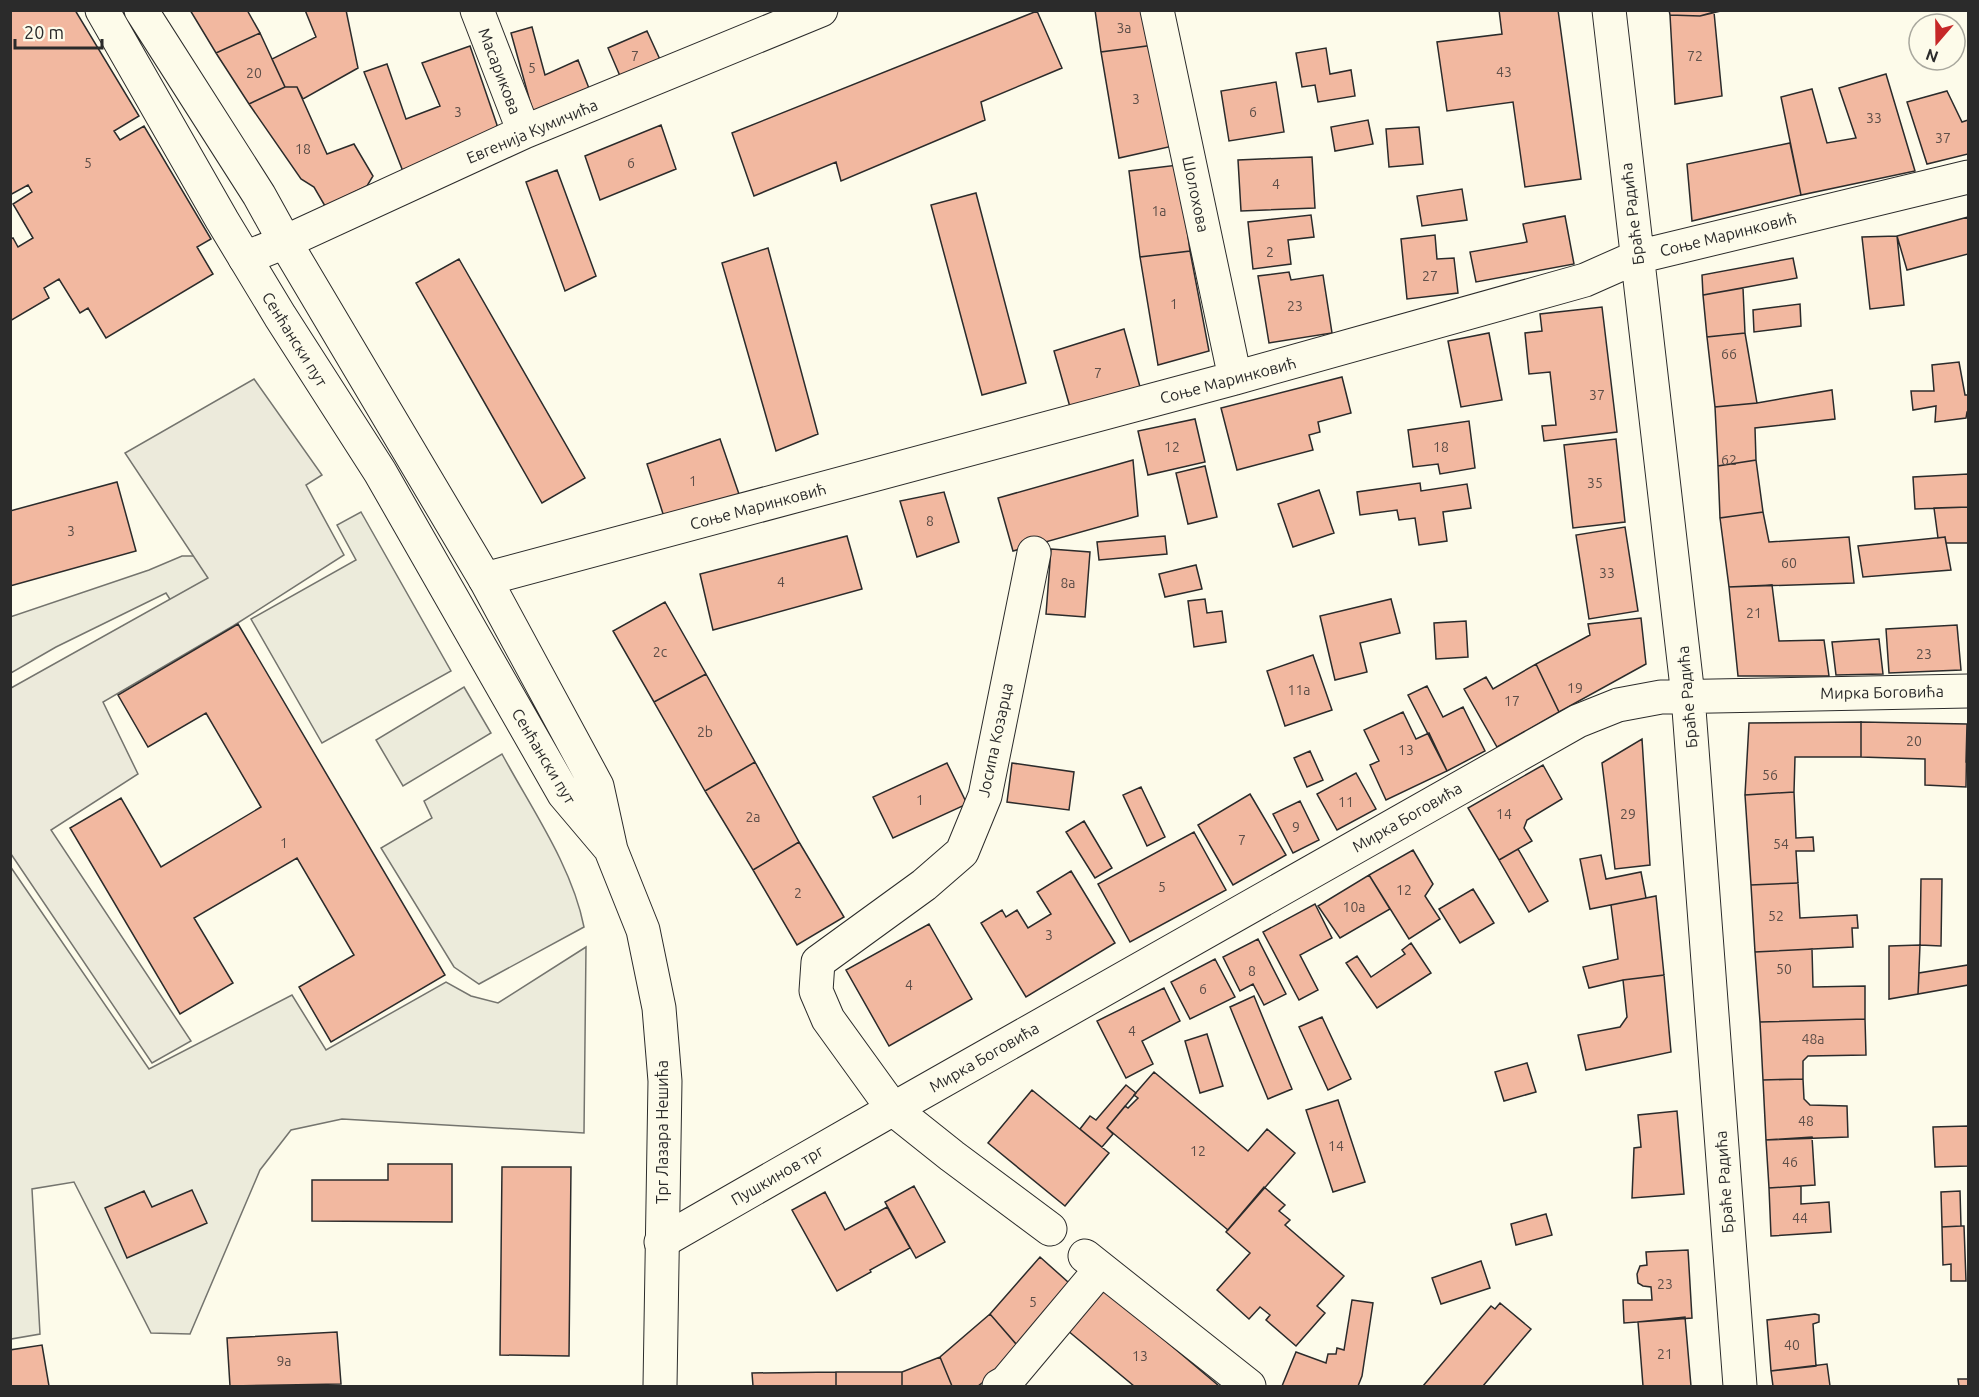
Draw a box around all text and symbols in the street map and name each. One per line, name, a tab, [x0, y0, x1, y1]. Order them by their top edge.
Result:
scale bar	[15, 12, 102, 50]
north arrow	[1907, 12, 1967, 72]
house number: 3a	[1116, 20, 1132, 36]
text: 20 m	[24, 22, 64, 42]
street label: Масарикова	[475, 25, 525, 117]
text: N	[1923, 46, 1941, 67]
house number: 7	[631, 48, 639, 64]
house number: 72	[1687, 48, 1703, 64]
house number: 5	[528, 60, 536, 76]
house number: 43	[1496, 64, 1512, 80]
house number: 20	[246, 65, 262, 81]
house number: 3	[1132, 91, 1140, 107]
street label: Евгенија Кумичића	[464, 95, 600, 167]
house number: 3	[454, 104, 462, 120]
house number: 6	[1249, 104, 1257, 120]
house number: 33	[1866, 110, 1882, 126]
house number: 37	[1935, 130, 1951, 146]
house number: 18	[295, 141, 311, 157]
street label: Шолохова	[1179, 154, 1213, 234]
house number: 5	[84, 155, 92, 171]
house number: 6	[627, 155, 635, 171]
street label: Браће Радића	[1617, 162, 1647, 266]
house number: 4	[1272, 176, 1280, 192]
house number: 1a	[1151, 203, 1167, 219]
street label: Соње Маринковић	[1658, 208, 1798, 260]
house number: 2	[1266, 244, 1274, 260]
house number: 27	[1422, 268, 1438, 284]
street label: Сенћански пут	[259, 288, 331, 390]
house number: 1	[1170, 296, 1178, 312]
house number: 23	[1287, 298, 1303, 314]
house number: 66	[1721, 346, 1737, 362]
street label: Соње Маринковић	[1158, 353, 1298, 407]
house number: 7	[1094, 365, 1102, 381]
house number: 37	[1589, 387, 1605, 403]
house number: 12	[1164, 439, 1180, 455]
house number: 18	[1433, 439, 1449, 455]
house number: 62	[1721, 452, 1737, 468]
house number: 1	[689, 473, 697, 489]
house number: 35	[1587, 475, 1603, 491]
street label: Соње Маринковић	[688, 479, 828, 533]
house number: 8	[926, 513, 934, 529]
house number: 3	[67, 523, 75, 539]
house number: 60	[1781, 555, 1797, 571]
house number: 33	[1599, 565, 1615, 581]
house number: 4	[777, 574, 785, 590]
house number: 8a	[1060, 575, 1076, 591]
house number: 21	[1746, 605, 1762, 621]
house number: 2c	[653, 644, 668, 660]
street label: Браће Радића	[1674, 645, 1700, 749]
house number: 23	[1916, 646, 1932, 662]
house number: 19	[1567, 680, 1583, 696]
street label: Јосипа Козарца	[974, 681, 1016, 799]
house number: 11a	[1288, 682, 1311, 698]
street label: Мирка Боговића	[1820, 682, 1944, 702]
house number: 17	[1504, 693, 1520, 709]
street label: Сенћански пут	[509, 705, 579, 807]
house number: 2b	[697, 724, 713, 740]
house number: 20	[1906, 733, 1922, 749]
house number: 13	[1398, 742, 1414, 758]
house number: 56	[1762, 767, 1778, 783]
street label: Мирка Боговића	[1349, 778, 1465, 856]
house number: 1	[916, 792, 924, 808]
house number: 11	[1338, 794, 1354, 810]
house number: 14	[1496, 806, 1512, 822]
house number: 29	[1620, 806, 1636, 822]
house number: 2a	[745, 809, 761, 825]
house number: 9	[1292, 819, 1300, 835]
house number: 7	[1238, 832, 1246, 848]
house number: 1	[280, 835, 288, 851]
house number: 54	[1773, 836, 1789, 852]
house number: 5	[1158, 879, 1166, 895]
house number: 12	[1396, 882, 1412, 898]
house number: 2	[794, 885, 802, 901]
house number: 10a	[1343, 899, 1366, 915]
house number: 52	[1768, 908, 1784, 924]
house number: 3	[1045, 927, 1053, 943]
house number: 50	[1776, 961, 1792, 977]
house number: 8	[1248, 963, 1256, 979]
house number: 4	[905, 977, 913, 993]
house number: 6	[1199, 981, 1207, 997]
street label: Мирка Боговића	[926, 1018, 1042, 1096]
house number: 4	[1128, 1023, 1136, 1039]
house number: 48a	[1802, 1031, 1825, 1047]
street label: Трг Лазара Нешића	[653, 1060, 671, 1204]
house number: 48	[1798, 1113, 1814, 1129]
street label: Браће Радића	[1711, 1130, 1737, 1234]
house number: 14	[1328, 1138, 1344, 1154]
street label: Пушкинов трг	[728, 1141, 827, 1209]
house number: 12	[1190, 1143, 1206, 1159]
house number: 46	[1782, 1154, 1798, 1170]
house number: 44	[1792, 1210, 1808, 1226]
house number: 23	[1657, 1276, 1673, 1292]
house number: 5	[1029, 1294, 1037, 1310]
house number: 40	[1784, 1337, 1800, 1353]
house number: 21	[1657, 1346, 1673, 1362]
house number: 13	[1132, 1348, 1148, 1364]
house number: 9a	[276, 1353, 292, 1369]

